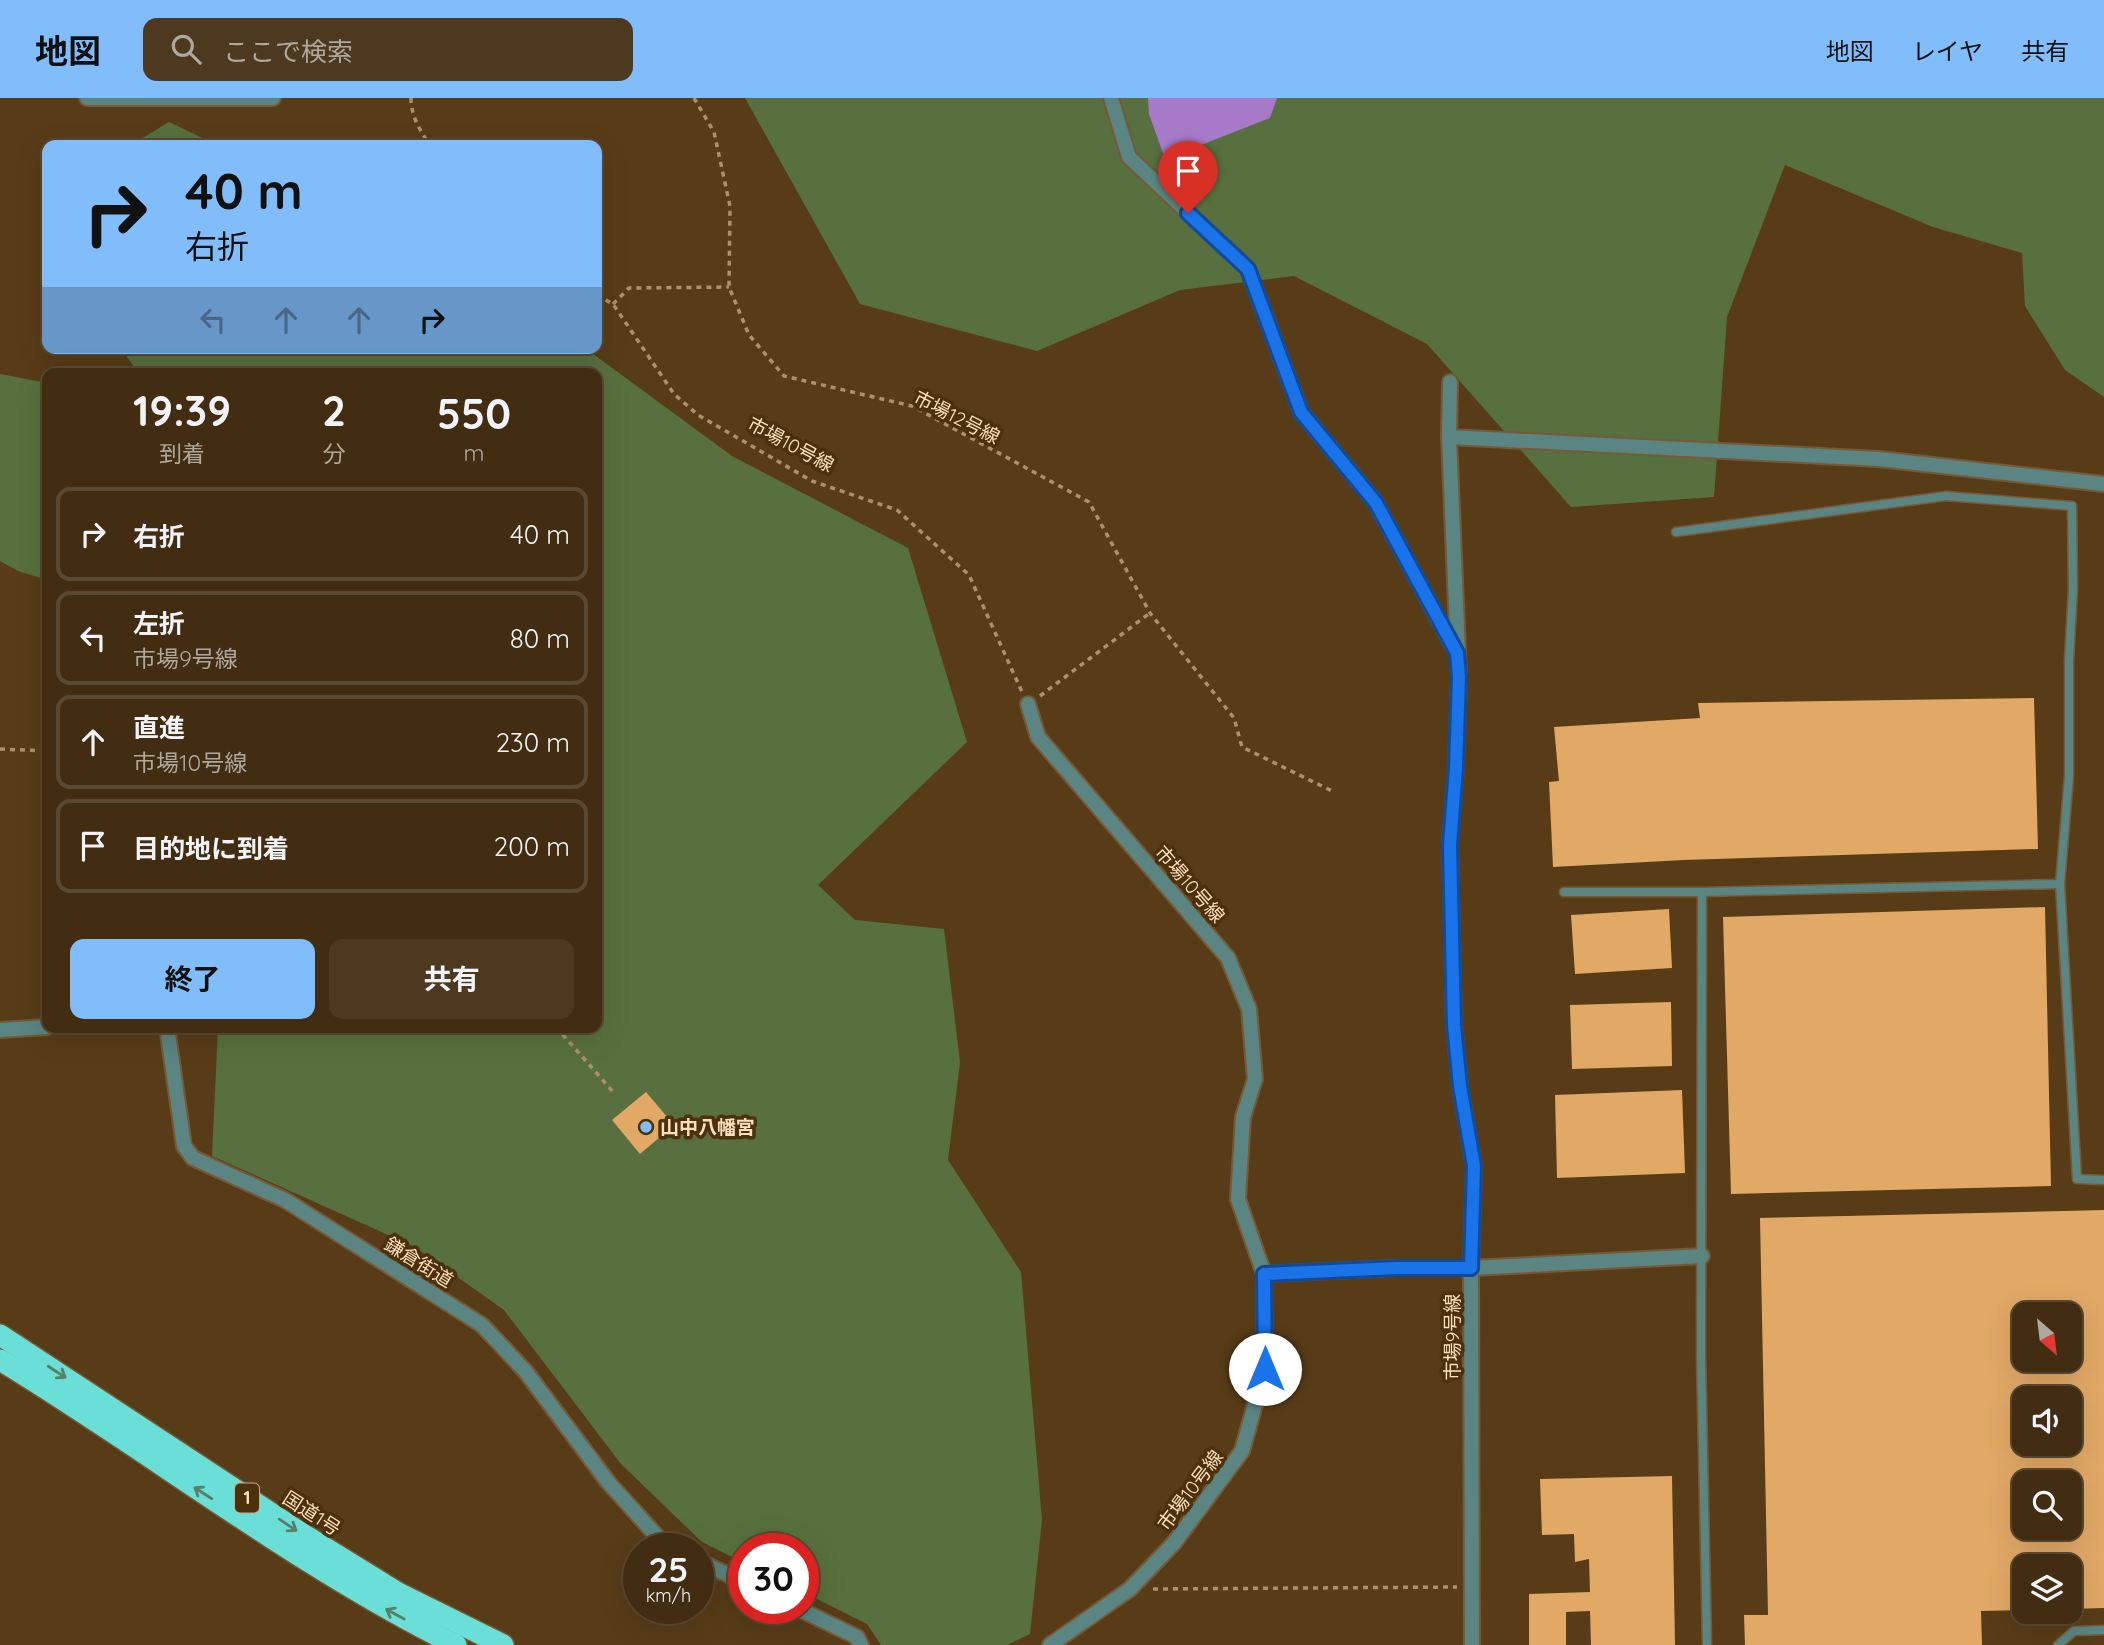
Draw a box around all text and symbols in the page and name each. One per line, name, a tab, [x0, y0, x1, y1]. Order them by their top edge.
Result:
search box	[143, 18, 633, 81]
text: 地図	[35, 30, 101, 71]
icon: search	[167, 30, 205, 68]
text: ここで検索	[223, 35, 353, 68]
text: 地図	[1826, 36, 1874, 66]
text: レイヤ	[1912, 36, 1983, 66]
text: 共有	[2021, 36, 2069, 66]
pin	[1158, 141, 1218, 213]
icon: arrive	[1169, 152, 1207, 190]
text: 40 m	[185, 160, 303, 221]
icon: right	[70, 168, 161, 259]
text: 右折	[185, 226, 249, 266]
icon: left	[194, 301, 232, 339]
icon: ahead	[267, 301, 305, 339]
icon: ahead	[340, 301, 378, 339]
icon: right	[413, 301, 451, 339]
text: 19:39	[133, 384, 231, 437]
text: 2	[322, 384, 346, 437]
street label: 市場12号線	[910, 385, 1004, 449]
text: 550	[437, 387, 511, 440]
street label: 市場10号線	[744, 411, 838, 477]
text: m	[463, 438, 484, 467]
text: 到着	[159, 439, 205, 468]
text: 分	[322, 439, 345, 468]
icon: right	[74, 515, 112, 553]
text: 40 m	[510, 518, 570, 551]
text: 右折	[133, 520, 185, 553]
text: 左折	[133, 607, 185, 640]
icon: left	[74, 619, 112, 657]
text: 80 m	[510, 622, 570, 655]
text: 市場9号線	[133, 644, 238, 673]
text: 直進	[133, 711, 185, 744]
icon: ahead	[74, 723, 112, 761]
text: 230 m	[496, 726, 570, 759]
text: 市場10号線	[133, 748, 247, 777]
icon: arrive	[74, 827, 112, 865]
text: 200 m	[494, 830, 570, 863]
text: 目的地に到着	[133, 832, 289, 865]
street label: 市場10号線	[1150, 841, 1230, 927]
button: 終了	[70, 939, 315, 1019]
button: 共有	[329, 939, 574, 1019]
place label: 山中八幡宮	[660, 1115, 755, 1139]
marker: 山中八幡宮	[638, 1119, 654, 1135]
street label: 鎌倉街道	[380, 1232, 458, 1292]
street label: 市場9号線	[1440, 1294, 1464, 1380]
north arrow	[2012, 1302, 2082, 1372]
map controls	[2012, 1302, 2082, 1624]
position arrow	[1228, 1332, 1302, 1406]
one-way arrow	[47, 1365, 66, 1380]
button: sound	[2012, 1386, 2082, 1456]
street label: 市場10号線	[1152, 1445, 1228, 1535]
button: search	[2012, 1470, 2082, 1540]
road number: 1	[235, 1484, 259, 1512]
street label: 国道1号	[279, 1485, 345, 1541]
one-way arrow	[193, 1486, 213, 1500]
one-way arrow	[278, 1517, 297, 1532]
speed limit sign: 30	[728, 1533, 819, 1624]
text: 25	[648, 1547, 689, 1591]
button: layers	[2012, 1554, 2082, 1624]
text: km/h	[646, 1584, 691, 1607]
one-way arrow	[386, 1606, 406, 1620]

